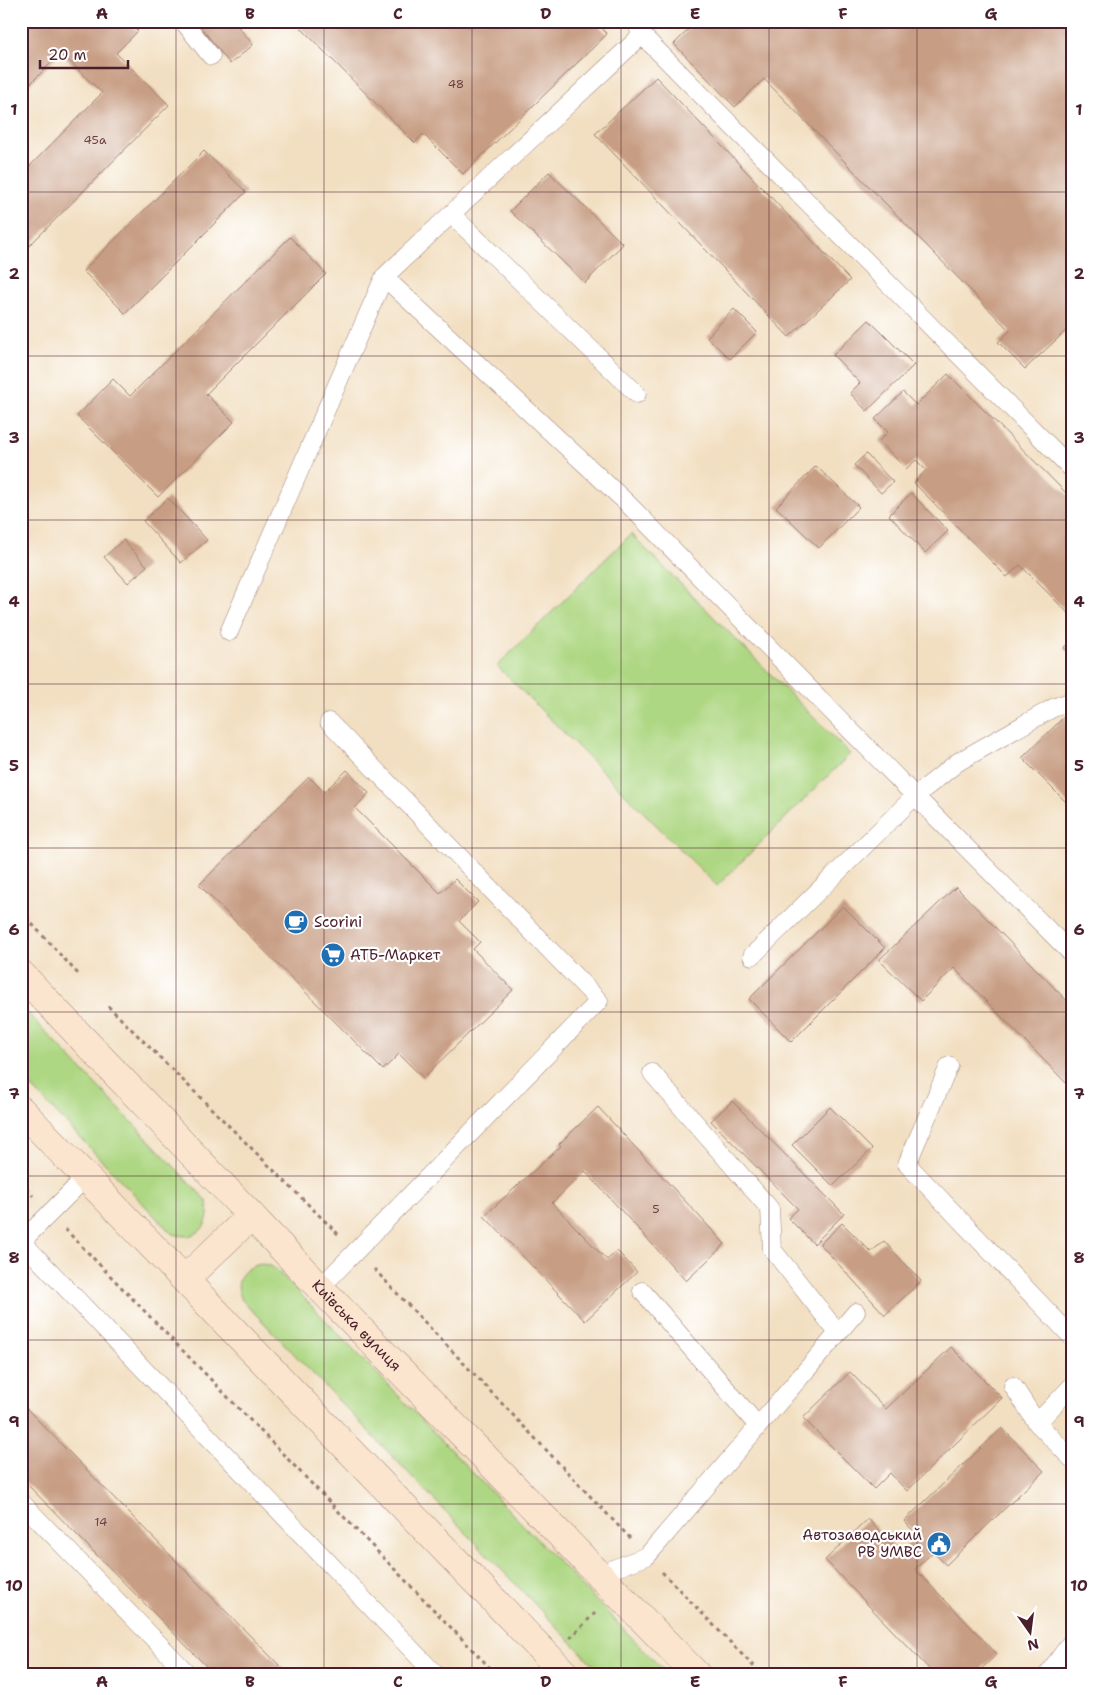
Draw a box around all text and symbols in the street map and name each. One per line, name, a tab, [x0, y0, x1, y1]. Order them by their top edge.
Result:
text: A	[96, 3, 108, 24]
text: B	[245, 3, 255, 24]
text: C	[393, 3, 403, 24]
text: D	[540, 3, 552, 24]
text: E	[690, 3, 700, 24]
text: F	[838, 3, 848, 24]
text: G	[985, 3, 998, 24]
scale bar	[40, 38, 128, 70]
text: 20 m	[48, 45, 87, 65]
house number: 48	[448, 76, 464, 92]
text: 1	[10, 99, 18, 120]
text: 1	[1075, 99, 1083, 120]
house number: 45а	[84, 132, 107, 148]
text: 2	[8, 263, 20, 284]
text: 2	[1073, 263, 1085, 284]
text: 3	[8, 427, 20, 448]
text: 3	[1073, 427, 1085, 448]
text: 4	[8, 591, 20, 612]
text: 4	[1073, 591, 1085, 612]
text: 5	[9, 755, 19, 776]
text: 5	[1074, 755, 1084, 776]
cafe icon: Scorini	[283, 909, 309, 935]
place label: Scorini	[314, 912, 362, 932]
text: 6	[8, 919, 20, 940]
text: 6	[1073, 919, 1085, 940]
supermarket icon: АТБ-Маркет	[320, 942, 346, 968]
place label: АТБ-Маркет	[350, 945, 441, 965]
text: 7	[8, 1083, 20, 1104]
text: 7	[1073, 1083, 1085, 1104]
house number: 5	[652, 1201, 660, 1217]
text: 8	[8, 1247, 20, 1268]
text: 8	[1073, 1247, 1085, 1268]
street label: Київська вулиця	[307, 1275, 406, 1376]
text: 9	[8, 1411, 20, 1432]
text: 9	[1073, 1411, 1085, 1432]
house number: 14	[95, 1514, 107, 1530]
place label: Автозаводський РВ УМВС	[802, 1525, 922, 1562]
public building icon: Автозаводський РВ УМВС	[926, 1531, 952, 1557]
text: 10	[5, 1575, 23, 1596]
text: 10	[1070, 1575, 1088, 1596]
north arrow	[1006, 1608, 1056, 1658]
text: N	[1026, 1635, 1041, 1655]
text: A	[96, 1671, 108, 1692]
text: B	[245, 1671, 255, 1692]
text: C	[393, 1671, 403, 1692]
text: D	[540, 1671, 552, 1692]
text: E	[690, 1671, 700, 1692]
text: F	[838, 1671, 848, 1692]
text: G	[985, 1671, 998, 1692]

